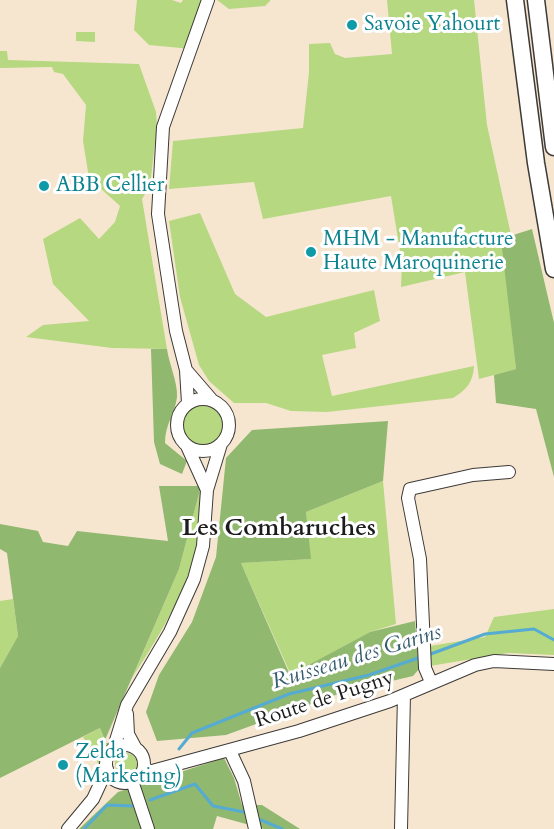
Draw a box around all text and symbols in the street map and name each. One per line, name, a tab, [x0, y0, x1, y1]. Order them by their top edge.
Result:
place label: Savoie Yahourt	[364, 12, 500, 38]
marker: Savoie Yahourt	[345, 18, 359, 32]
place label: ABB Cellier	[56, 173, 165, 199]
marker: ABB Cellier	[37, 179, 51, 193]
place label: MHM - Manufacture Haute Maroquinerie	[323, 227, 513, 277]
marker: MHM - Manufacture Haute Maroquinerie	[304, 245, 318, 259]
district label: Les Combaruches	[182, 515, 376, 543]
water label: Ruisseau des Garins	[269, 620, 445, 696]
street label: Route de Pugny	[252, 666, 398, 734]
place label: Zelda (Marketing)	[75, 740, 182, 790]
marker: Zelda (Marketing)	[56, 758, 70, 772]

